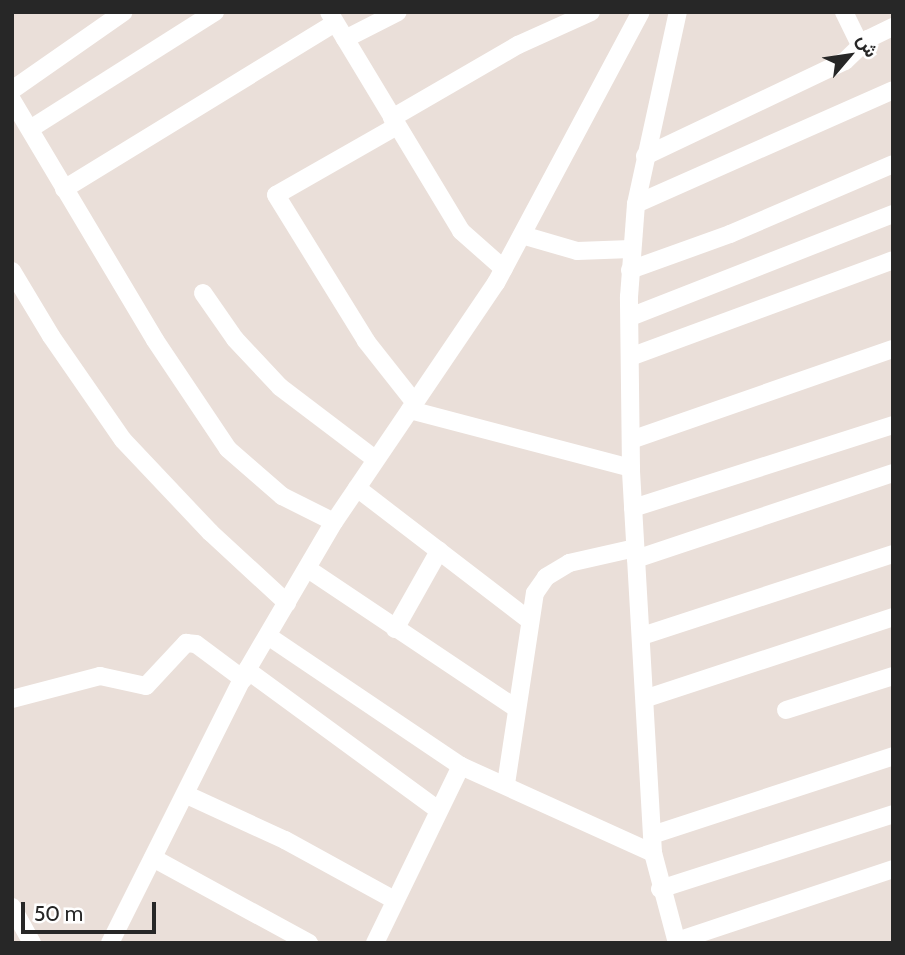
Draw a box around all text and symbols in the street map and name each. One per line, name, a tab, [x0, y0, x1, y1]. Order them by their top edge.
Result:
north arrow	[814, 21, 884, 91]
text: ش	[852, 30, 883, 61]
scale bar	[24, 888, 159, 932]
text: 50 m	[34, 901, 83, 926]

